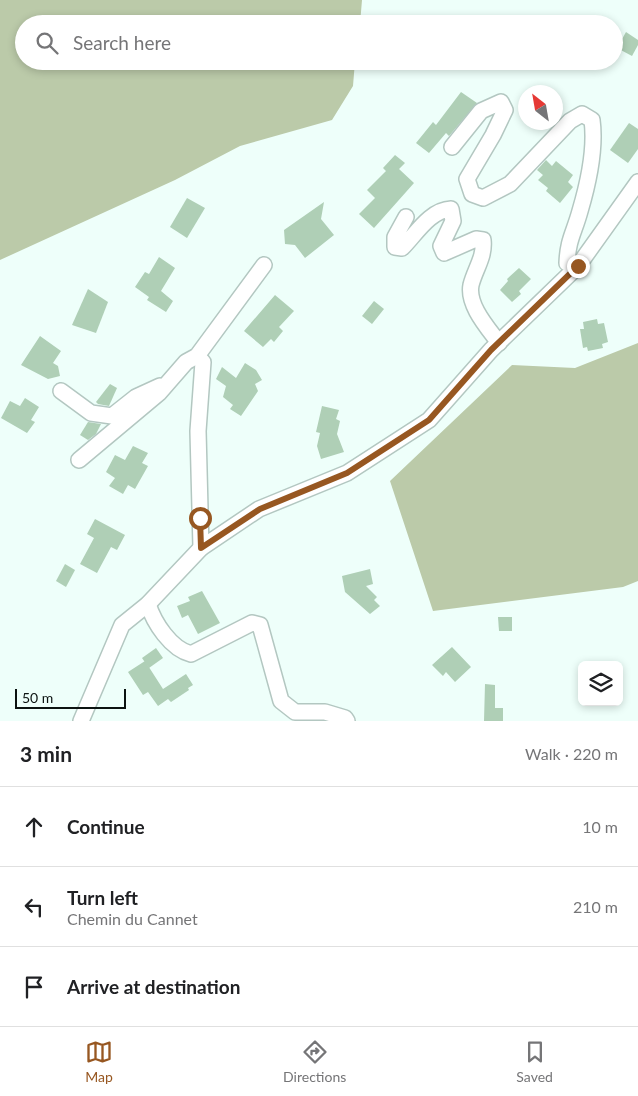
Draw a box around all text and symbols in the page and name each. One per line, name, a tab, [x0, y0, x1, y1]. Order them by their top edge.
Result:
search box	[15, 15, 623, 70]
icon: search	[33, 29, 61, 57]
text: Search here	[73, 31, 171, 54]
north arrow	[518, 85, 563, 130]
route end	[567, 255, 590, 278]
route start	[189, 507, 212, 530]
map controls	[578, 661, 623, 706]
button: layers	[578, 661, 623, 706]
scale bar	[15, 686, 126, 709]
text: 50 m	[22, 689, 53, 706]
text: 3 min	[20, 741, 72, 766]
text: Walk · 220 m	[525, 744, 618, 763]
icon: ahead	[20, 813, 48, 841]
text: Continue	[67, 815, 145, 838]
text: 10 m	[582, 817, 618, 836]
text: Turn left	[67, 886, 138, 909]
icon: left	[20, 893, 48, 921]
text: 210 m	[573, 897, 618, 916]
text: Chemin du Cannet	[67, 909, 198, 928]
icon: arrive	[20, 973, 48, 1001]
text: Arrive at destination	[67, 975, 240, 998]
tab: Map	[85, 1038, 113, 1085]
tab: Directions	[283, 1038, 346, 1085]
tab: Saved	[516, 1038, 553, 1085]

